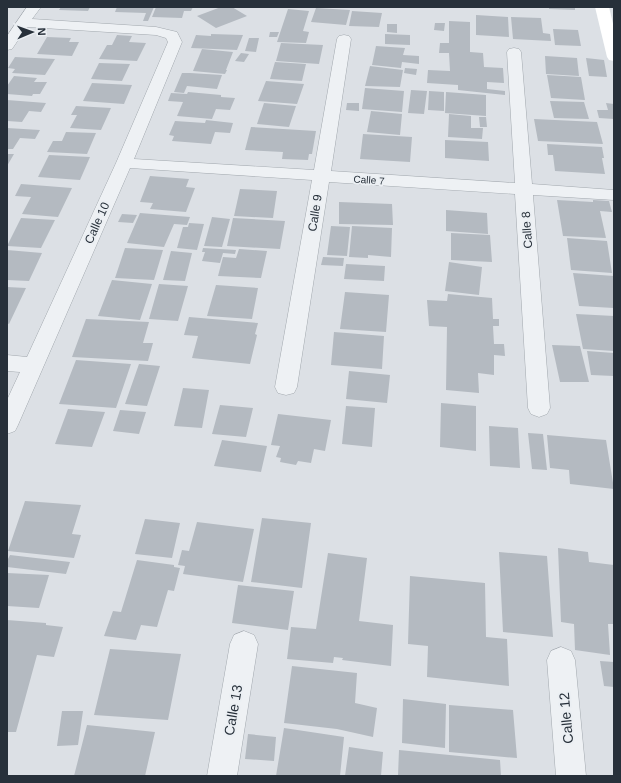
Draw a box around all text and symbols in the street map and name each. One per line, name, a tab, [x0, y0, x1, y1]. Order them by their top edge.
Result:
north arrow	[12, 12, 52, 52]
text: N	[36, 27, 48, 36]
street label: Calle 7	[353, 173, 385, 187]
street label: Calle 9	[305, 193, 325, 233]
street label: Calle 10	[82, 200, 112, 246]
street label: Calle 8	[519, 211, 535, 249]
street label: Calle 13	[221, 683, 245, 737]
street label: Calle 12	[556, 692, 576, 744]

